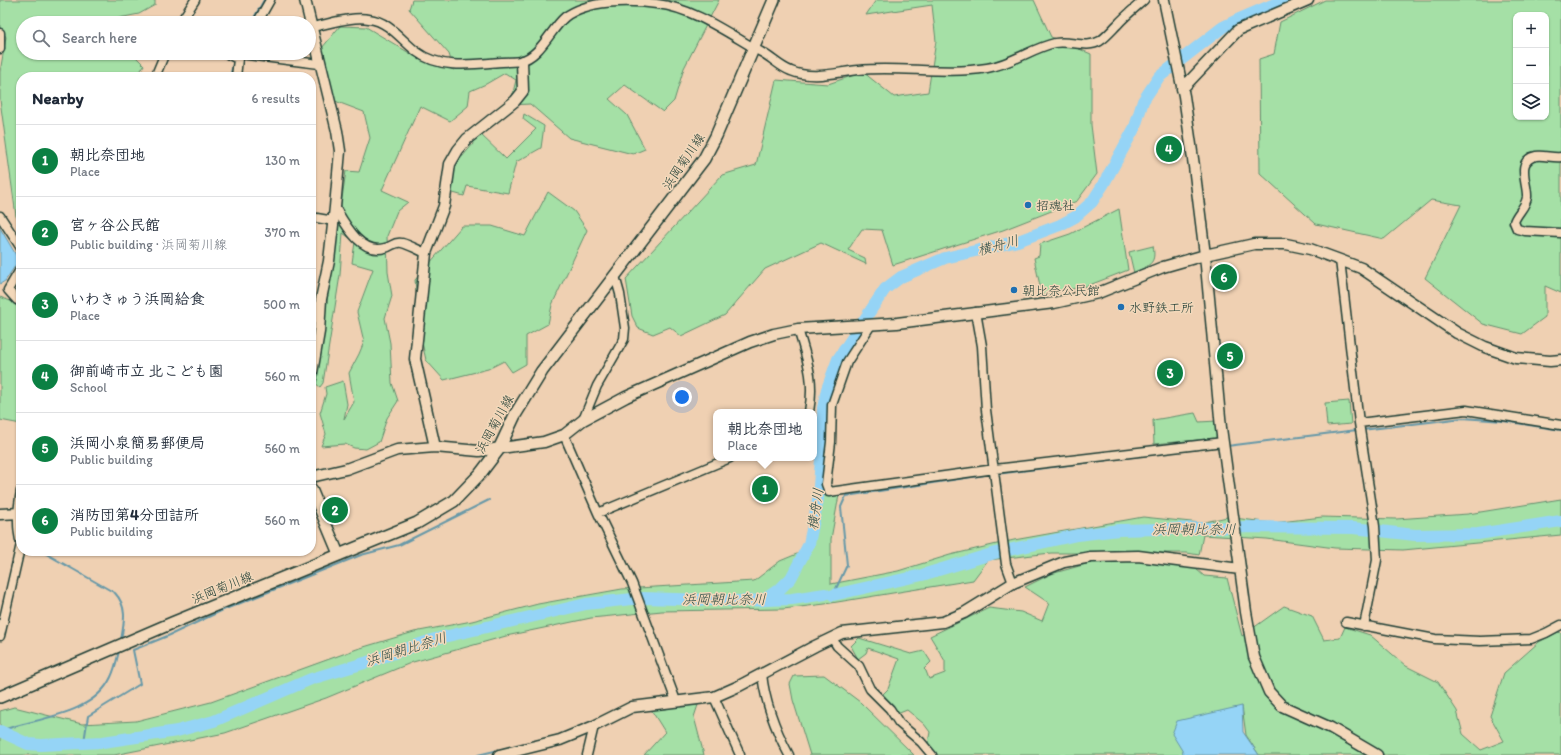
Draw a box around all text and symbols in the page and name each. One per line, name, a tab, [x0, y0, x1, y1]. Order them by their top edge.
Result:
map controls	[1513, 12, 1549, 120]
button: +	[1513, 12, 1549, 48]
search box	[16, 16, 316, 60]
icon: search	[30, 27, 52, 49]
text: Search here	[62, 29, 137, 47]
button: −	[1513, 48, 1549, 84]
button: layers	[1513, 84, 1549, 120]
text: Nearby	[32, 88, 84, 108]
text: 6 results	[252, 91, 300, 106]
street label: 浜岡菊川線	[659, 129, 708, 192]
pin: 4	[1156, 134, 1182, 164]
text: 朝比奈団地	[70, 146, 145, 164]
text: 1	[42, 153, 48, 168]
text: 130 m	[265, 153, 300, 168]
text: Place	[70, 164, 100, 179]
place label: 招魂社	[1036, 198, 1075, 213]
marker: 招魂社	[1023, 200, 1033, 210]
text: 宮ヶ谷公民館	[70, 216, 160, 234]
text: 2	[42, 225, 48, 240]
text: 370 m	[265, 225, 300, 240]
water label: 横舟川	[976, 232, 1021, 259]
text: Public building · 浜岡菊川線	[70, 237, 227, 252]
pin: 6	[1211, 262, 1237, 292]
place label: 朝比奈公民館	[1022, 283, 1100, 298]
marker: 朝比奈公民館	[1009, 285, 1019, 295]
text: いわきゅう浜岡給食	[70, 290, 204, 308]
text: 3	[41, 297, 49, 312]
text: 500 m	[263, 297, 300, 312]
place label: 水野鉄工所	[1129, 300, 1194, 315]
marker: 水野鉄工所	[1116, 302, 1126, 312]
text: Place	[70, 308, 100, 323]
pin: 5	[1217, 341, 1243, 371]
pin: 3	[1157, 358, 1183, 388]
text: 御前崎市立 北こども園	[70, 362, 223, 380]
text: 4	[41, 369, 49, 384]
text: 560 m	[264, 369, 300, 384]
text: School	[70, 380, 107, 395]
your location	[672, 387, 692, 407]
street label: 浜岡菊川線	[472, 391, 517, 456]
popup	[713, 409, 817, 461]
text: 朝比奈団地	[727, 420, 803, 438]
text: 浜岡小泉簡易郵便局	[70, 434, 205, 452]
text: Place	[727, 438, 757, 453]
text: 5	[42, 441, 48, 456]
text: 560 m	[264, 441, 300, 456]
text: Public building	[70, 452, 153, 467]
pin: 1	[752, 474, 778, 504]
water label: 横舟川	[804, 487, 827, 531]
pin: 2	[322, 495, 348, 525]
text: 消防団第4分団詰所	[70, 506, 199, 524]
text: 6	[42, 513, 48, 528]
text: 560 m	[264, 513, 300, 528]
water label: 浜岡朝比奈川	[1152, 521, 1236, 538]
text: Public building	[70, 524, 153, 539]
street label: 浜岡菊川線	[189, 568, 256, 607]
water label: 浜岡朝比奈川	[682, 591, 766, 608]
water label: 浜岡朝比奈川	[363, 629, 449, 670]

